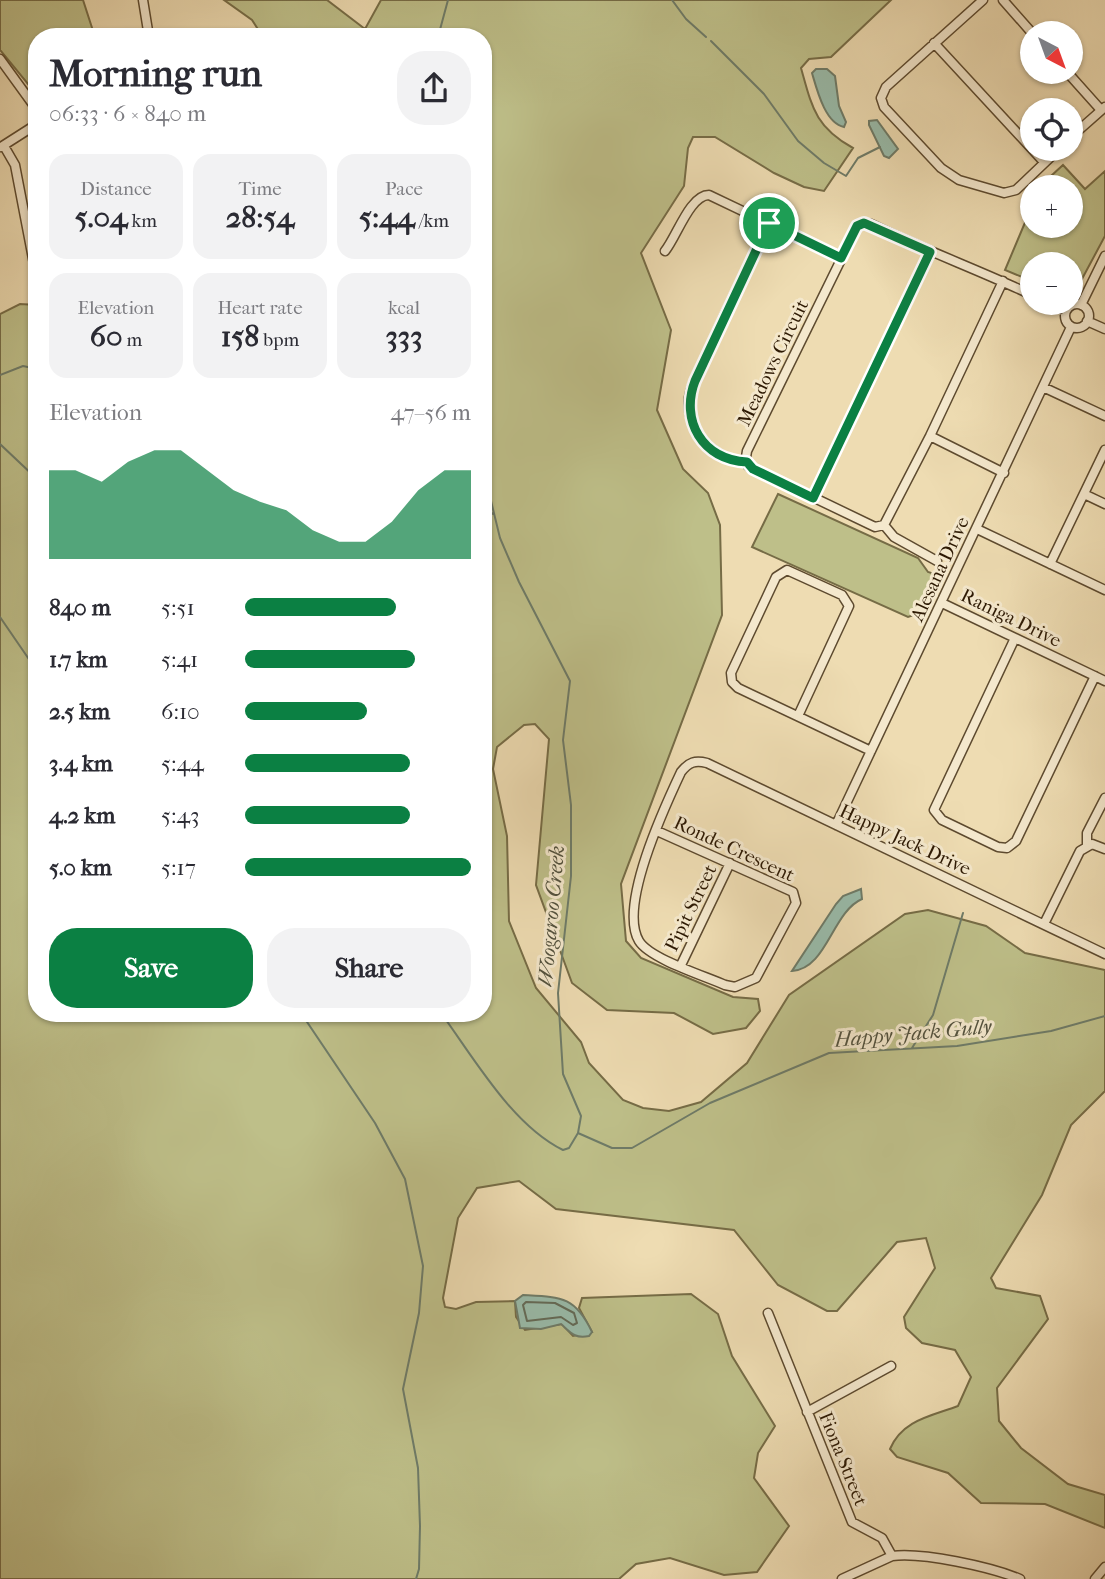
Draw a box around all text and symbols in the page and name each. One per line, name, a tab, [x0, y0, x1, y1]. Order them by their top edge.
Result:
north arrow	[1020, 21, 1083, 84]
map controls	[1020, 21, 1083, 315]
text: Morning run	[49, 51, 262, 96]
button: share	[397, 51, 471, 125]
button: locate	[1020, 98, 1083, 161]
text: 06:33 · 6 × 840 m	[49, 100, 206, 127]
button: +	[1020, 175, 1083, 238]
text: Distance	[80, 178, 152, 200]
text: Time	[238, 178, 282, 200]
text: Pace	[385, 178, 423, 200]
pin	[739, 193, 799, 253]
text: 5.04	[75, 200, 128, 235]
text: 28:54	[226, 200, 294, 235]
text: 5:44	[359, 200, 415, 235]
icon: arrive	[750, 204, 788, 242]
text: km	[128, 210, 157, 232]
text: /km	[415, 210, 449, 232]
button: −	[1020, 252, 1083, 315]
street label: Meadows Circuit	[733, 296, 813, 430]
text: Elevation	[78, 297, 154, 319]
text: Heart rate	[217, 297, 303, 319]
text: kcal	[388, 297, 420, 319]
text: 60	[90, 319, 122, 354]
text: 158	[221, 319, 259, 354]
text: 333	[386, 319, 422, 354]
text: m	[122, 329, 142, 351]
text: bpm	[259, 329, 299, 351]
text: Elevation	[49, 399, 142, 426]
text: 47–56 m	[391, 399, 471, 426]
street label: Alesana Drive	[906, 513, 974, 626]
street label: Raniga Drive	[957, 584, 1065, 652]
text: 840 m	[49, 594, 111, 621]
text: 5:51	[161, 594, 195, 621]
text: 1.7 km	[49, 646, 107, 673]
text: 5:41	[161, 646, 198, 673]
text: 2.5 km	[49, 698, 110, 725]
text: 6:10	[161, 698, 200, 725]
text: 3.4 km	[49, 750, 113, 777]
text: 5:44	[161, 750, 204, 777]
street label: Happy Jack Drive	[836, 800, 974, 880]
text: 4.2 km	[49, 802, 115, 829]
text: 5:43	[161, 802, 200, 829]
street label: Ronde Crescent	[670, 811, 798, 887]
water label: Woogaroo Creek	[533, 844, 569, 988]
text: 5.0 km	[49, 854, 112, 881]
text: 5:17	[161, 854, 196, 881]
street label: Pipit Street	[661, 861, 722, 955]
button: Save	[49, 928, 253, 1008]
button: Share	[267, 928, 471, 1008]
water label: Happy Jack Gully	[833, 1014, 994, 1052]
street label: Fiona Street	[814, 1409, 872, 1509]

